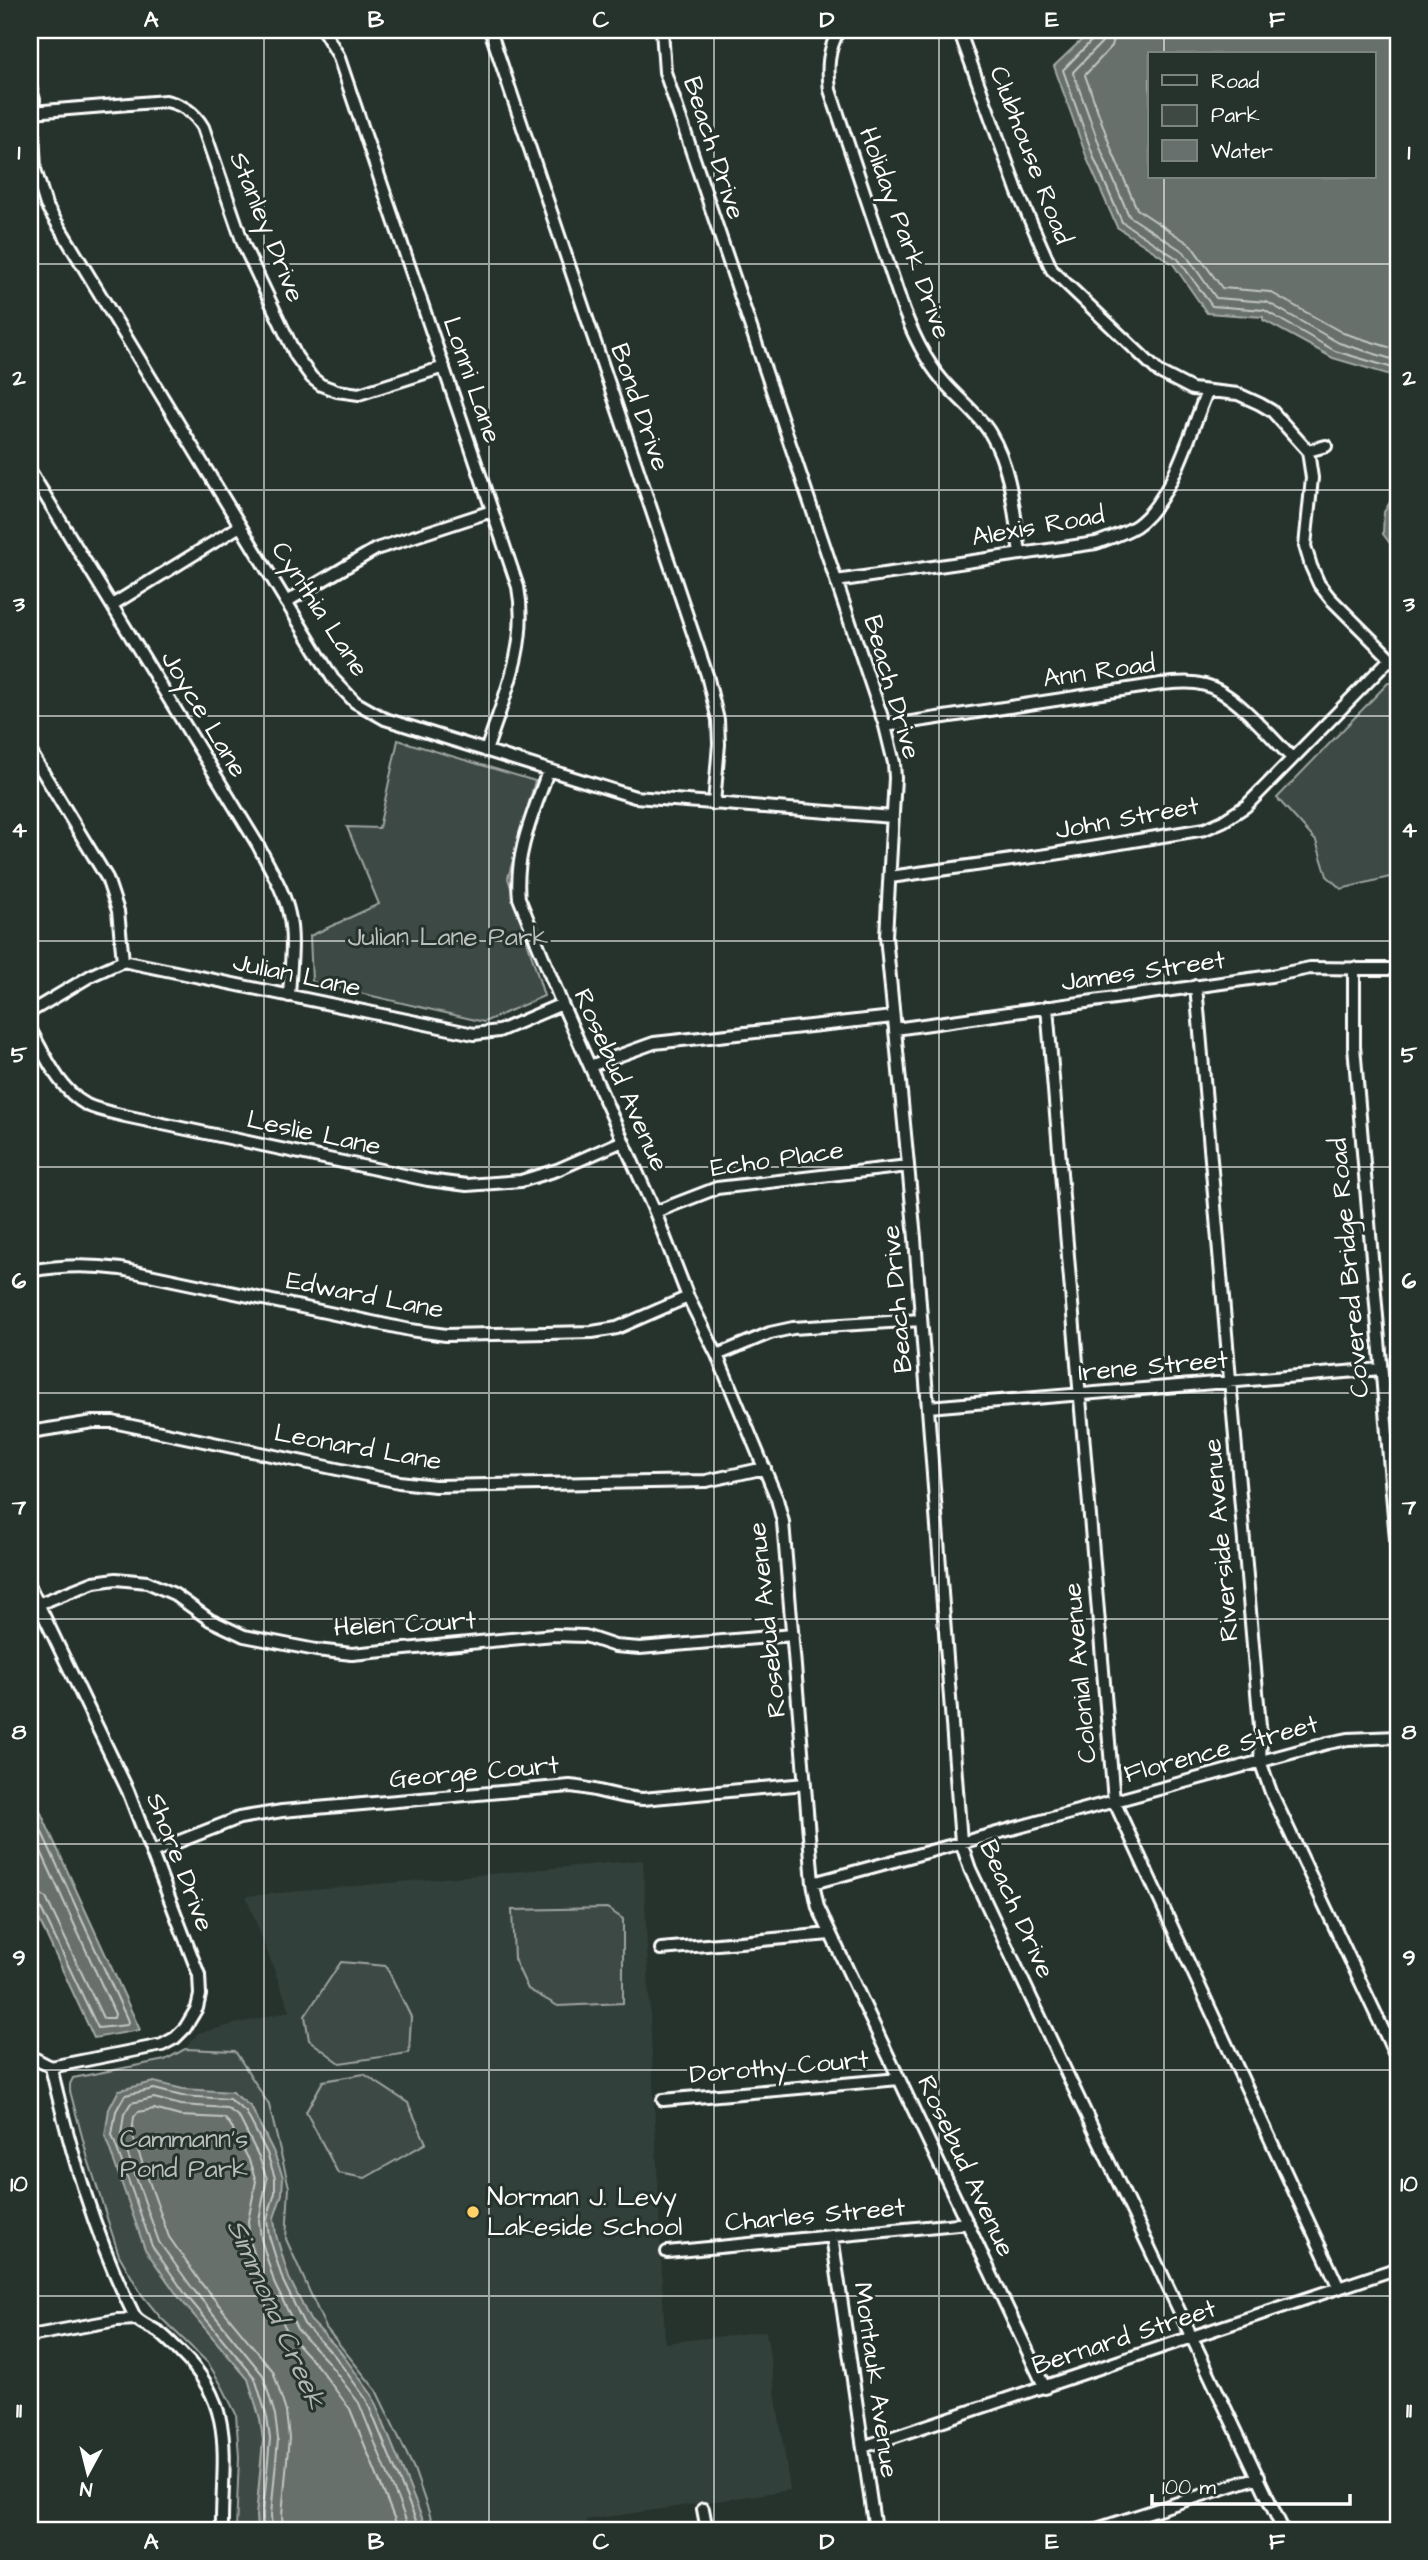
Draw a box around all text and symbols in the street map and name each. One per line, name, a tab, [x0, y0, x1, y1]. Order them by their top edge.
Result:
text: A	[144, 4, 159, 36]
text: B	[368, 4, 385, 36]
text: C	[593, 4, 610, 36]
text: D	[820, 4, 835, 36]
text: E	[1045, 4, 1059, 36]
text: F	[1269, 4, 1286, 36]
legend	[1148, 52, 1376, 178]
street label: Clubhouse Road	[980, 61, 1082, 249]
text: Road	[1211, 67, 1259, 96]
street label: Beach Drive	[674, 72, 754, 224]
text: Park	[1211, 101, 1260, 130]
street label: Holiday Park Drive	[848, 122, 960, 345]
text: 1	[18, 136, 21, 168]
text: 1	[1408, 136, 1411, 168]
text: Water	[1211, 137, 1273, 166]
street label: Stanley Drive	[219, 147, 313, 308]
street label: Lonni Lane	[434, 312, 510, 448]
street label: Bond Drive	[601, 338, 679, 476]
text: 2	[11, 362, 26, 394]
text: 2	[1401, 362, 1416, 394]
street label: Alexis Road	[969, 497, 1107, 555]
street label: Cynthia Lane	[261, 534, 377, 685]
text: 3	[12, 588, 25, 620]
text: 3	[1402, 588, 1415, 620]
street label: Beach Drive	[854, 611, 930, 763]
street label: Joyce Lane	[150, 644, 256, 785]
street label: Ann Road	[1041, 645, 1157, 697]
street label: John Street	[1053, 788, 1202, 848]
text: 4	[11, 814, 27, 846]
text: 4	[1401, 814, 1417, 846]
park label: Julian Lane Park	[348, 919, 548, 955]
street label: James Street	[1059, 942, 1228, 1000]
street label: Julian Lane	[230, 944, 364, 1006]
street label: Rosebud Avenue	[565, 983, 677, 1177]
text: 5	[11, 1039, 28, 1071]
text: 5	[1401, 1039, 1418, 1071]
street label: Leslie Lane	[244, 1101, 384, 1165]
street label: Echo Place	[708, 1132, 846, 1186]
street label: Covered Bridge Road	[1320, 1137, 1380, 1399]
street label: Beach Drive	[873, 1224, 921, 1374]
street label: Edward Lane	[283, 1262, 447, 1328]
text: 6	[12, 1265, 27, 1297]
text: 6	[1402, 1265, 1417, 1297]
street label: Irene Street	[1077, 1341, 1230, 1390]
street label: Leonard Lane	[272, 1415, 444, 1479]
street label: Riverside Avenue	[1194, 1437, 1248, 1643]
text: 7	[11, 1491, 27, 1523]
text: 7	[1401, 1491, 1417, 1523]
street label: Rosebud Avenue	[739, 1521, 795, 1719]
street label: Colonial Avenue	[1054, 1581, 1106, 1765]
street label: Helen Court	[333, 1602, 478, 1646]
street label: Florence Street	[1120, 1706, 1322, 1792]
text: 8	[12, 1716, 27, 1748]
text: 8	[1402, 1716, 1417, 1748]
street label: George Court	[388, 1747, 561, 1799]
street label: Shore Drive	[137, 1788, 223, 1936]
street label: Beach Drive	[970, 1834, 1064, 1984]
text: 9	[12, 1942, 26, 1974]
text: 9	[1402, 1942, 1416, 1974]
street label: Dorothy Court	[688, 2041, 871, 2095]
street label: Rosebud Avenue	[908, 2069, 1024, 2263]
park label: Cammann's Pond Park	[120, 2121, 248, 2187]
text: 10	[10, 2168, 28, 2200]
text: 10	[1400, 2168, 1418, 2200]
place label: Norman J. Levy Lakeside School	[487, 2179, 682, 2245]
street label: Charles Street	[723, 2189, 907, 2241]
marker: Norman J. Levy Lakeside School	[465, 2204, 481, 2220]
water label: Simmond Creek	[217, 2213, 336, 2416]
street label: Montauk Avenue	[844, 2280, 908, 2480]
street label: Bernard Street	[1027, 2290, 1221, 2384]
text: 11	[16, 2394, 22, 2426]
text: 11	[1406, 2394, 1412, 2426]
north arrow	[52, 2438, 122, 2508]
scale bar	[1152, 2462, 1349, 2506]
text: 100 m	[1162, 2473, 1217, 2502]
text: N	[78, 2474, 94, 2503]
text: A	[144, 2526, 159, 2558]
text: B	[368, 2526, 385, 2558]
text: C	[593, 2526, 610, 2558]
text: D	[820, 2526, 835, 2558]
text: E	[1045, 2526, 1059, 2558]
text: F	[1269, 2526, 1286, 2558]

